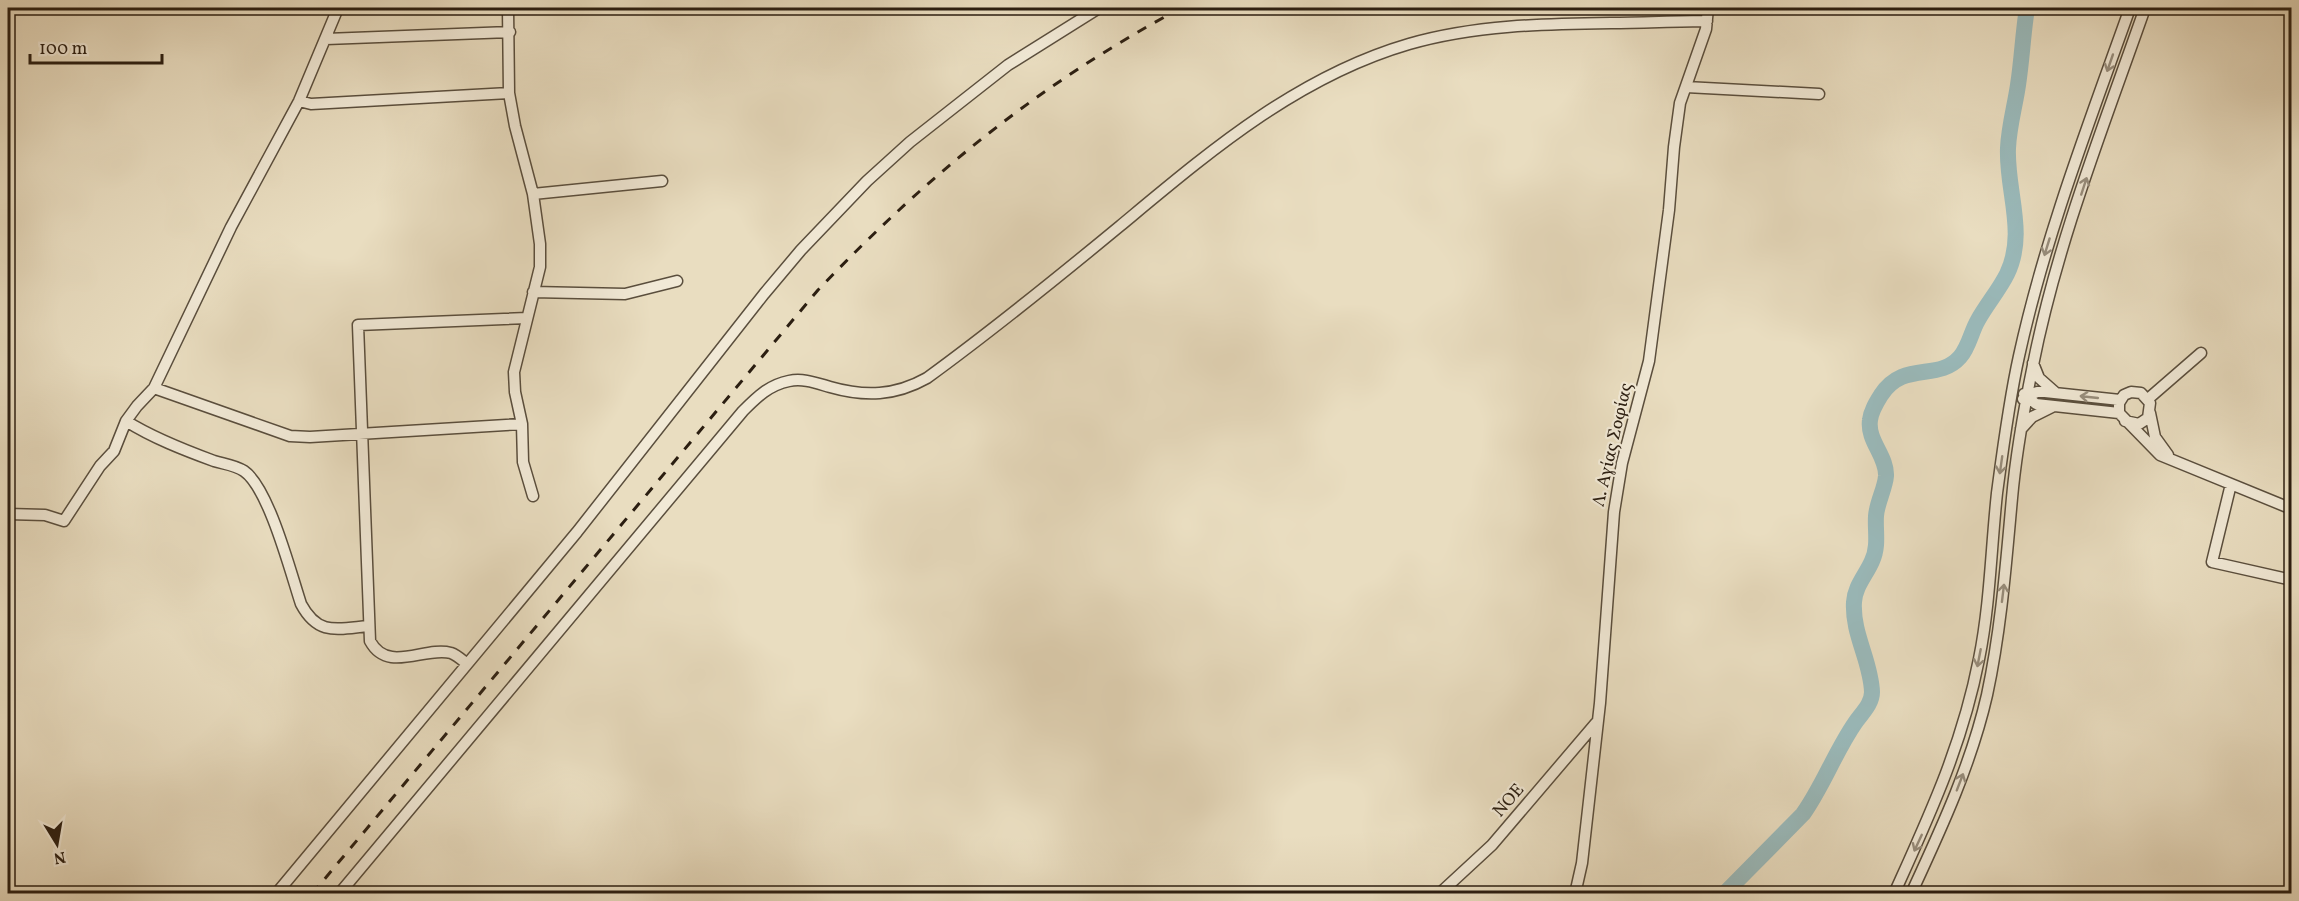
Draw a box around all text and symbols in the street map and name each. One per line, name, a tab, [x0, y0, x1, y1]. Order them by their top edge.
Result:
scale bar	[30, 27, 162, 65]
text: 100 m	[39, 37, 88, 62]
one-way arrow	[2104, 53, 2115, 72]
one-way arrow	[2079, 177, 2090, 196]
one-way arrow	[2041, 237, 2052, 256]
street label: Λ. Αγίας Σοφίας	[1587, 381, 1639, 509]
one-way arrow	[2079, 391, 2099, 402]
one-way arrow	[1996, 454, 2007, 474]
one-way arrow	[1998, 583, 2009, 603]
one-way arrow	[1973, 648, 1984, 667]
one-way arrow	[1955, 774, 1966, 792]
street label: NOE	[1487, 779, 1531, 823]
north arrow	[27, 814, 87, 874]
one-way arrow	[1911, 833, 1923, 851]
text: N	[51, 845, 67, 869]

